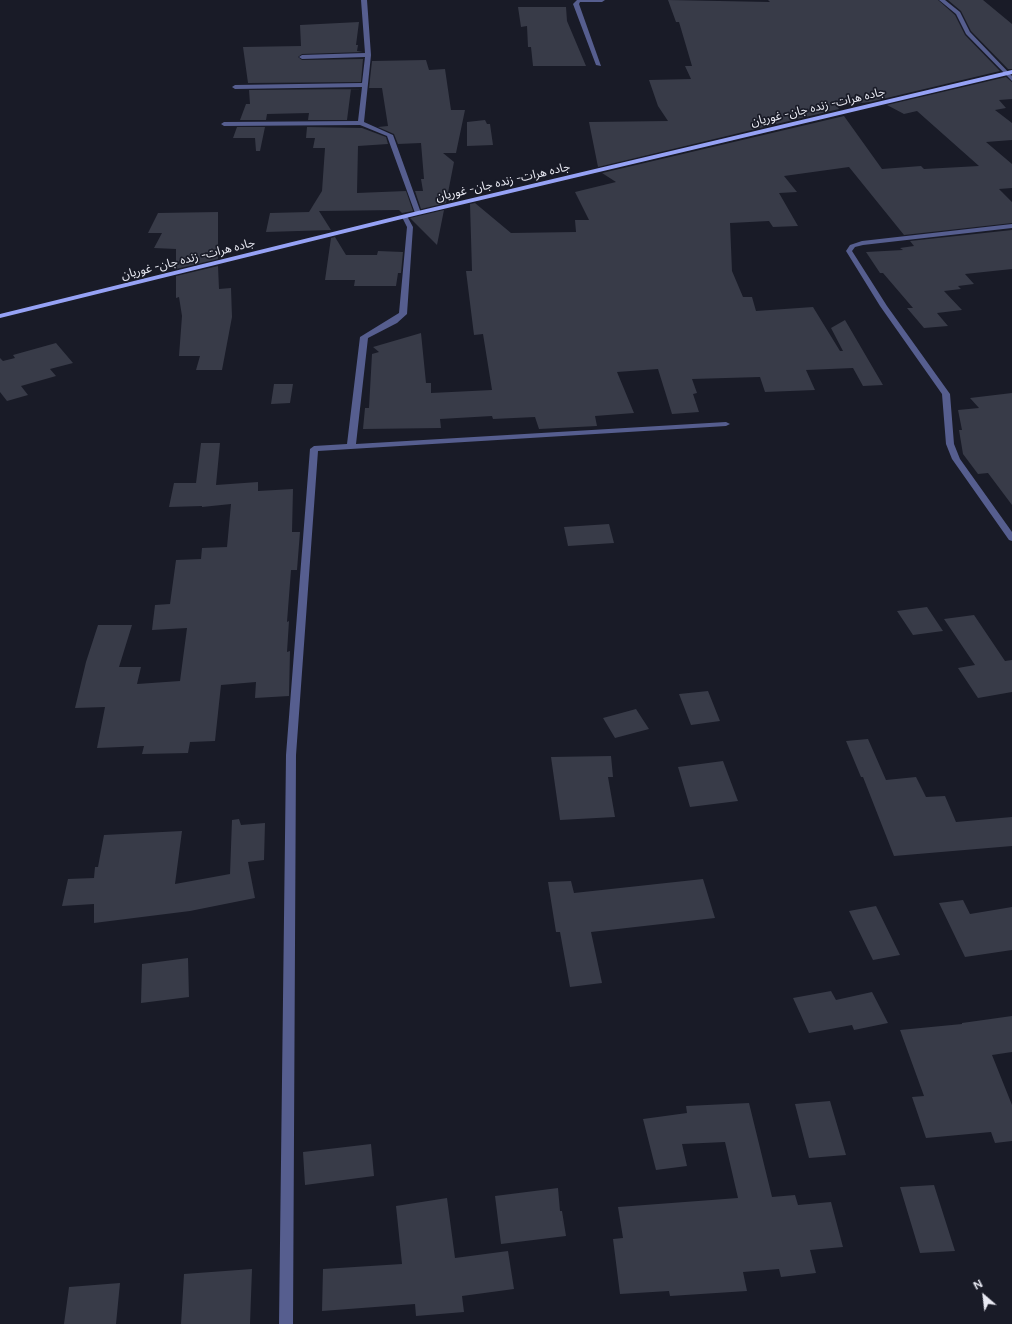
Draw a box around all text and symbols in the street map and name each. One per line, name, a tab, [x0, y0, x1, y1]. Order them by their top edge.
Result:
street label: جاده هرات- زنده جان- غوریان	[749, 85, 887, 129]
street label: جاده هرات- زنده جان- غوریان	[434, 160, 572, 204]
street label: جاده هرات- زنده جان- غوریان	[120, 235, 256, 283]
north arrow	[964, 1276, 1004, 1316]
text: N	[971, 1277, 985, 1293]

